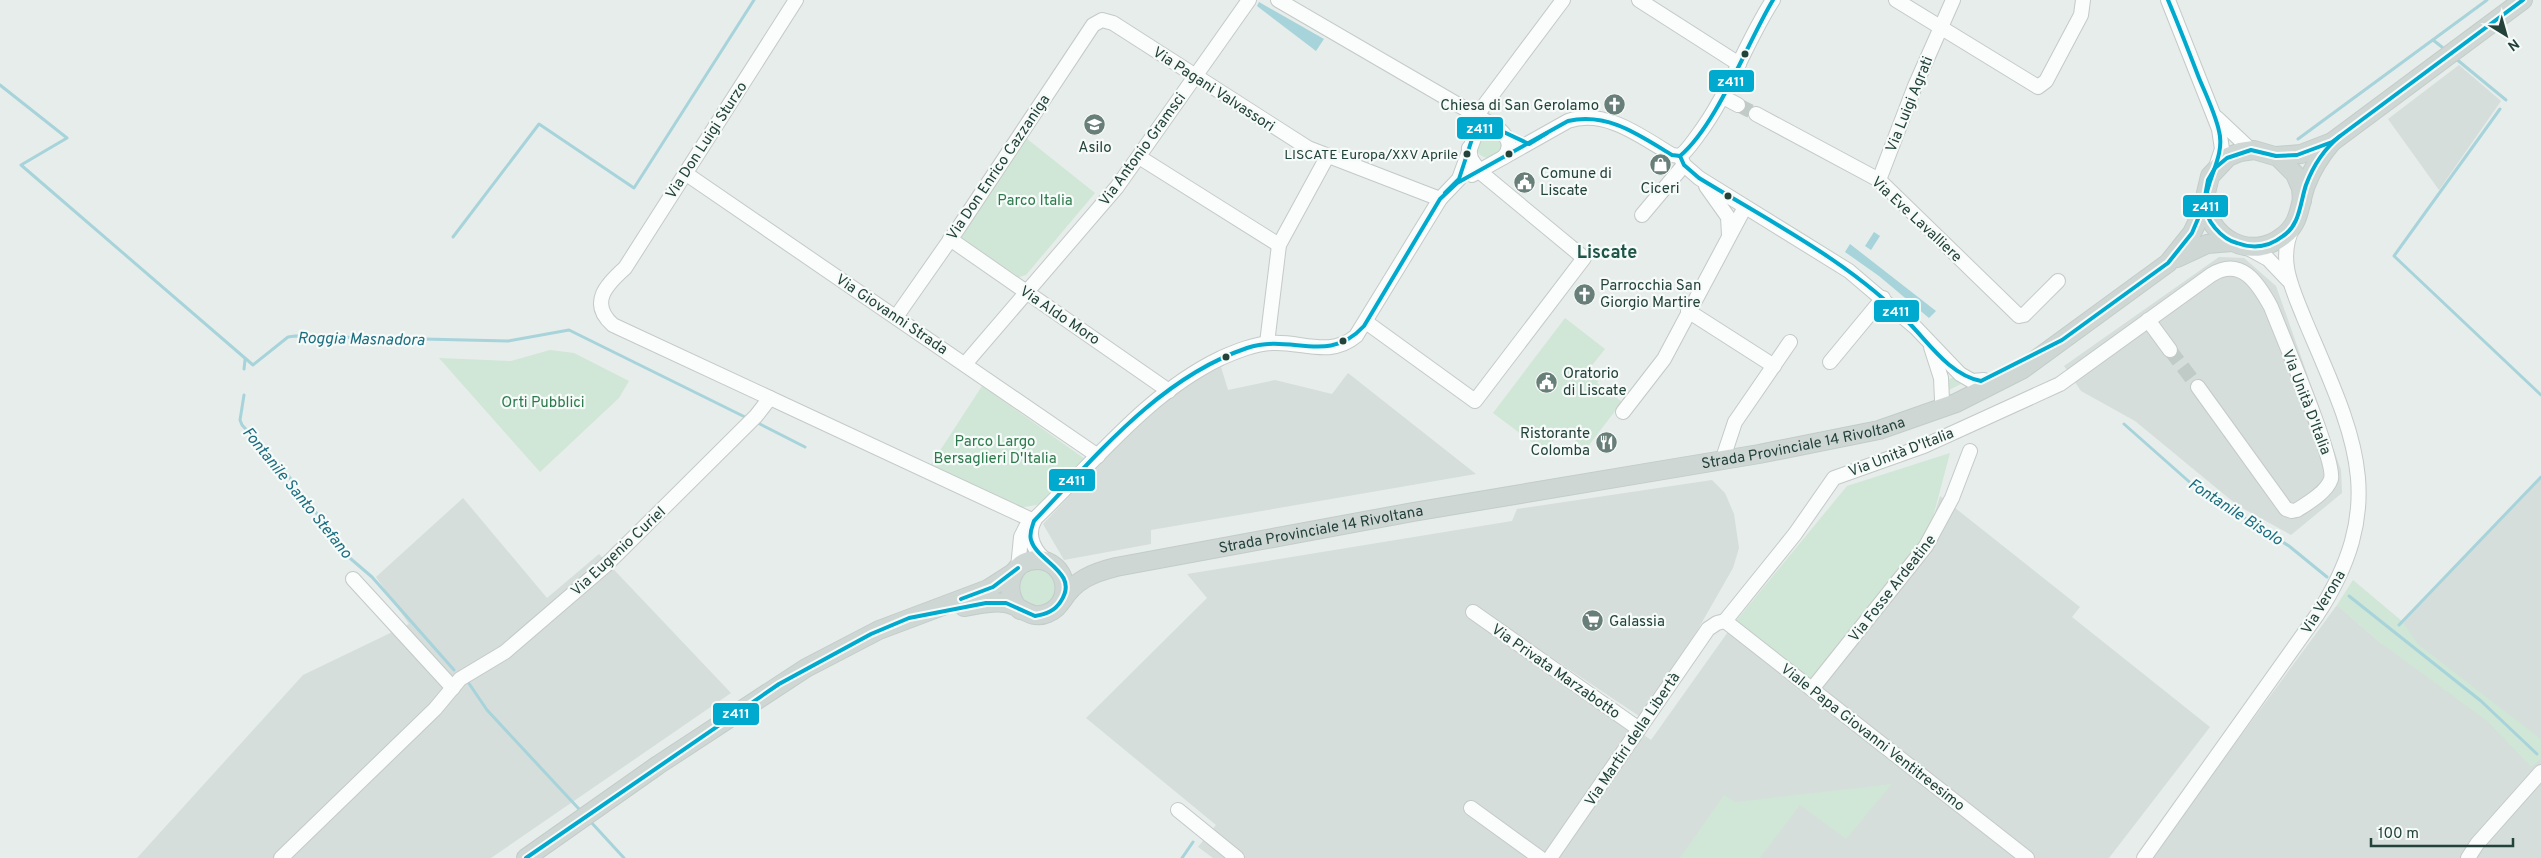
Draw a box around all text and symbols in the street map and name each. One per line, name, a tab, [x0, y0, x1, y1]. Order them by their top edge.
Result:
north arrow	[2481, 10, 2531, 60]
text: N	[2504, 34, 2522, 54]
street label: Via Pagani Valvassori	[1149, 44, 1278, 137]
unlabelled marker	[1740, 49, 1750, 59]
street label: Via Luigi Agrati	[1883, 54, 1938, 155]
line badge: z411	[1708, 69, 1755, 93]
text: z411	[1717, 74, 1745, 91]
street label: Via Don Luigi Sturzo	[662, 79, 752, 203]
street label: Via Antonio Gramsci	[1096, 89, 1191, 210]
street label: Via Don Enrico Cazzaniga	[943, 91, 1055, 244]
church icon: Chiesa di San Gerolamo	[1603, 93, 1627, 117]
place label: Chiesa di San Gerolamo	[1440, 97, 1599, 116]
school or university icon: Asilo	[1083, 112, 1107, 136]
line badge: z411	[1456, 116, 1504, 140]
text: z411	[1466, 121, 1494, 138]
place label: Asilo	[1078, 139, 1112, 158]
place label: LISCATE Europa/XXV Aprile	[1284, 147, 1458, 164]
marker: LISCATE Europa/XXV Aprile	[1462, 149, 1472, 159]
unlabelled marker	[1504, 149, 1514, 159]
shop icon: Ciceri	[1648, 153, 1672, 177]
place label: Comune di Liscate	[1540, 165, 1612, 201]
public building icon: Comune di Liscate	[1512, 170, 1536, 194]
street label: Via Eve Lavalliere	[1867, 173, 1965, 267]
place label: Ciceri	[1641, 180, 1679, 199]
unlabelled marker	[1723, 191, 1733, 201]
park label: Parco Italia	[997, 192, 1073, 211]
line badge: z411	[2182, 194, 2229, 218]
text: z411	[2192, 199, 2220, 216]
district label: Liscate	[1577, 242, 1637, 265]
street label: Via Giovanni Strada	[831, 271, 951, 360]
place label: Parrocchia San Giorgio Martire	[1600, 277, 1701, 313]
street label: Via Aldo Moro	[1015, 282, 1103, 350]
church icon: Parrocchia San Giorgio Martire	[1572, 282, 1596, 306]
line badge: z411	[1873, 299, 1920, 323]
text: z411	[1882, 304, 1910, 321]
water label: Roggia Masnadora	[297, 329, 425, 351]
unlabelled marker	[1338, 336, 1348, 346]
street label: Via Unità D'Italia	[2277, 347, 2334, 458]
unlabelled marker	[1221, 352, 1231, 362]
place label: Oratorio di Liscate	[1563, 365, 1626, 401]
public building icon: Oratorio di Liscate	[1535, 370, 1559, 394]
park label: Orti Pubblici	[501, 394, 585, 413]
street label: Strada Provinciale 14 Rivoltana	[1700, 414, 1908, 474]
water label: Fontanile Santo Stefano	[237, 424, 356, 563]
place label: Ristorante Colomba	[1520, 425, 1590, 461]
street label: Via Unità D'Italia	[1846, 425, 1957, 482]
restaurant icon: Ristorante Colomba	[1594, 430, 1618, 454]
park label: Parco Largo Bersaglieri D'Italia	[933, 433, 1057, 469]
line badge: z411	[1048, 468, 1096, 492]
text: z411	[1058, 473, 1086, 490]
water label: Fontanile Bisolo	[2184, 475, 2286, 551]
street label: Strada Provinciale 14 Rivoltana	[1217, 502, 1425, 559]
street label: Via Eugenio Curiel	[568, 503, 670, 601]
street label: Via Fosse Ardeatine	[1845, 531, 1941, 646]
street label: Via Verona	[2298, 567, 2351, 638]
supermarket icon: Galassia	[1581, 609, 1605, 633]
place label: Galassia	[1609, 613, 1665, 632]
street label: Via Privata Marzabotto	[1487, 621, 1623, 724]
street label: Viale Papa Giovanni Ventitreesimo	[1776, 660, 1968, 816]
street label: Via Martiri della Libertà	[1581, 669, 1685, 810]
line badge: z411	[712, 702, 760, 726]
text: z411	[722, 706, 750, 723]
scale bar	[2371, 816, 2514, 848]
text: 100 m	[2378, 825, 2419, 844]

